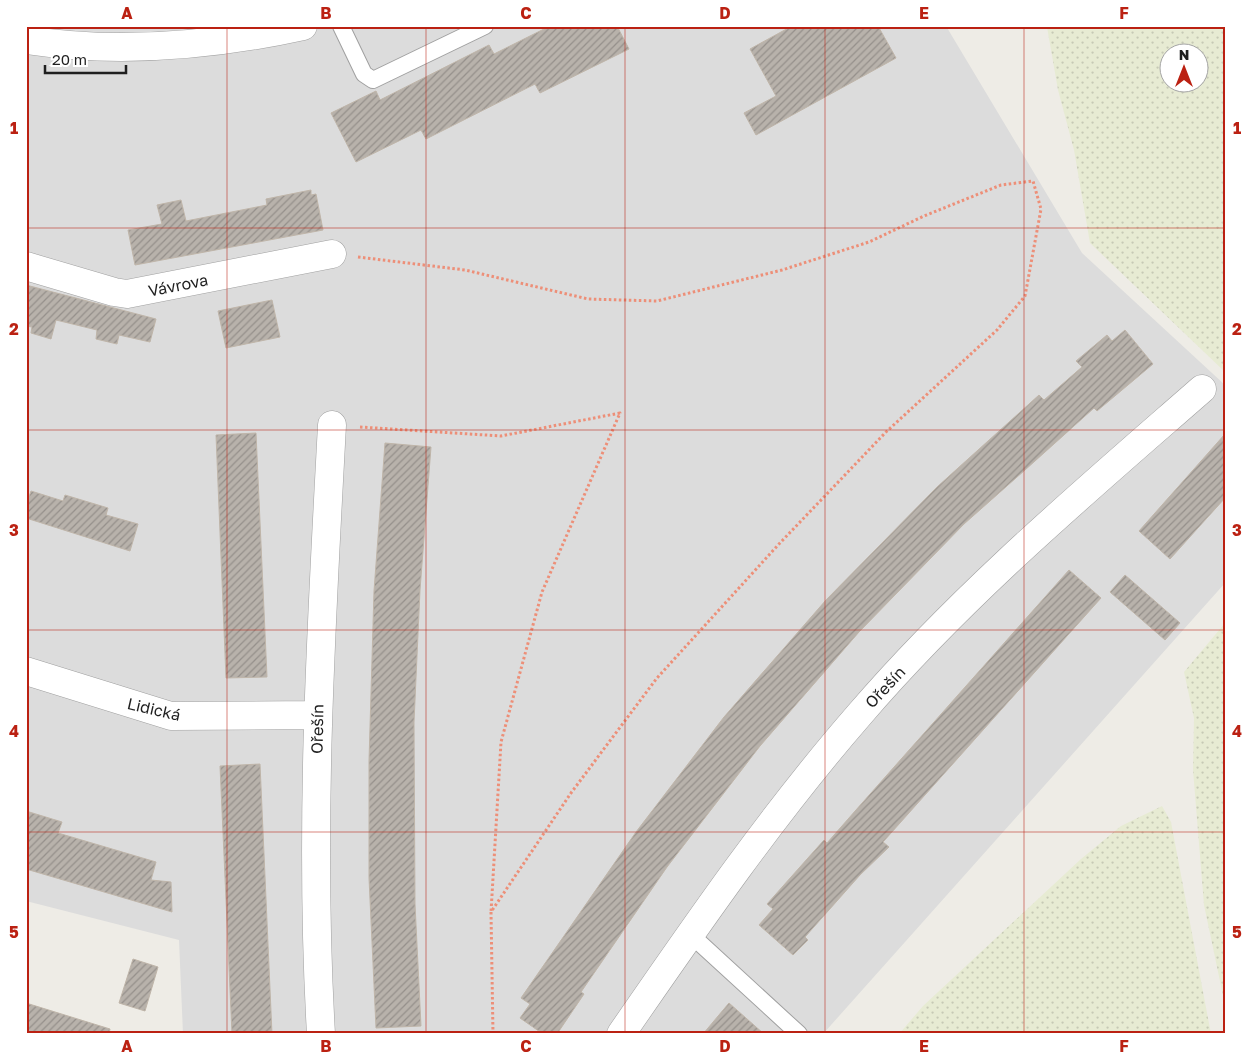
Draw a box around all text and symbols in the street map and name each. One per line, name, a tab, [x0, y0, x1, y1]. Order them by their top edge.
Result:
text: A	[121, 3, 133, 23]
text: B	[320, 3, 332, 23]
text: C	[520, 3, 532, 23]
text: D	[719, 3, 731, 23]
text: E	[919, 3, 929, 23]
text: F	[1119, 3, 1129, 23]
scale bar	[45, 42, 126, 74]
north arrow	[1158, 42, 1208, 92]
text: N	[1179, 46, 1189, 63]
text: 20 m	[52, 50, 87, 68]
text: 1	[10, 118, 18, 138]
text: 1	[1233, 118, 1241, 138]
street label: Vávrova	[146, 269, 210, 301]
text: 2	[9, 319, 19, 339]
text: 2	[1232, 319, 1242, 339]
text: 3	[9, 520, 19, 540]
text: 3	[1232, 520, 1242, 540]
street label: Ořešín	[861, 662, 909, 712]
street label: Lidická	[125, 693, 183, 725]
street label: Ořešín	[307, 704, 327, 754]
text: 4	[9, 721, 19, 741]
text: 4	[1232, 721, 1242, 741]
text: 5	[9, 922, 19, 942]
text: 5	[1232, 922, 1242, 942]
text: A	[121, 1036, 133, 1056]
text: B	[320, 1036, 332, 1056]
text: C	[520, 1036, 532, 1056]
text: D	[719, 1036, 731, 1056]
text: E	[919, 1036, 929, 1056]
text: F	[1119, 1036, 1129, 1056]

